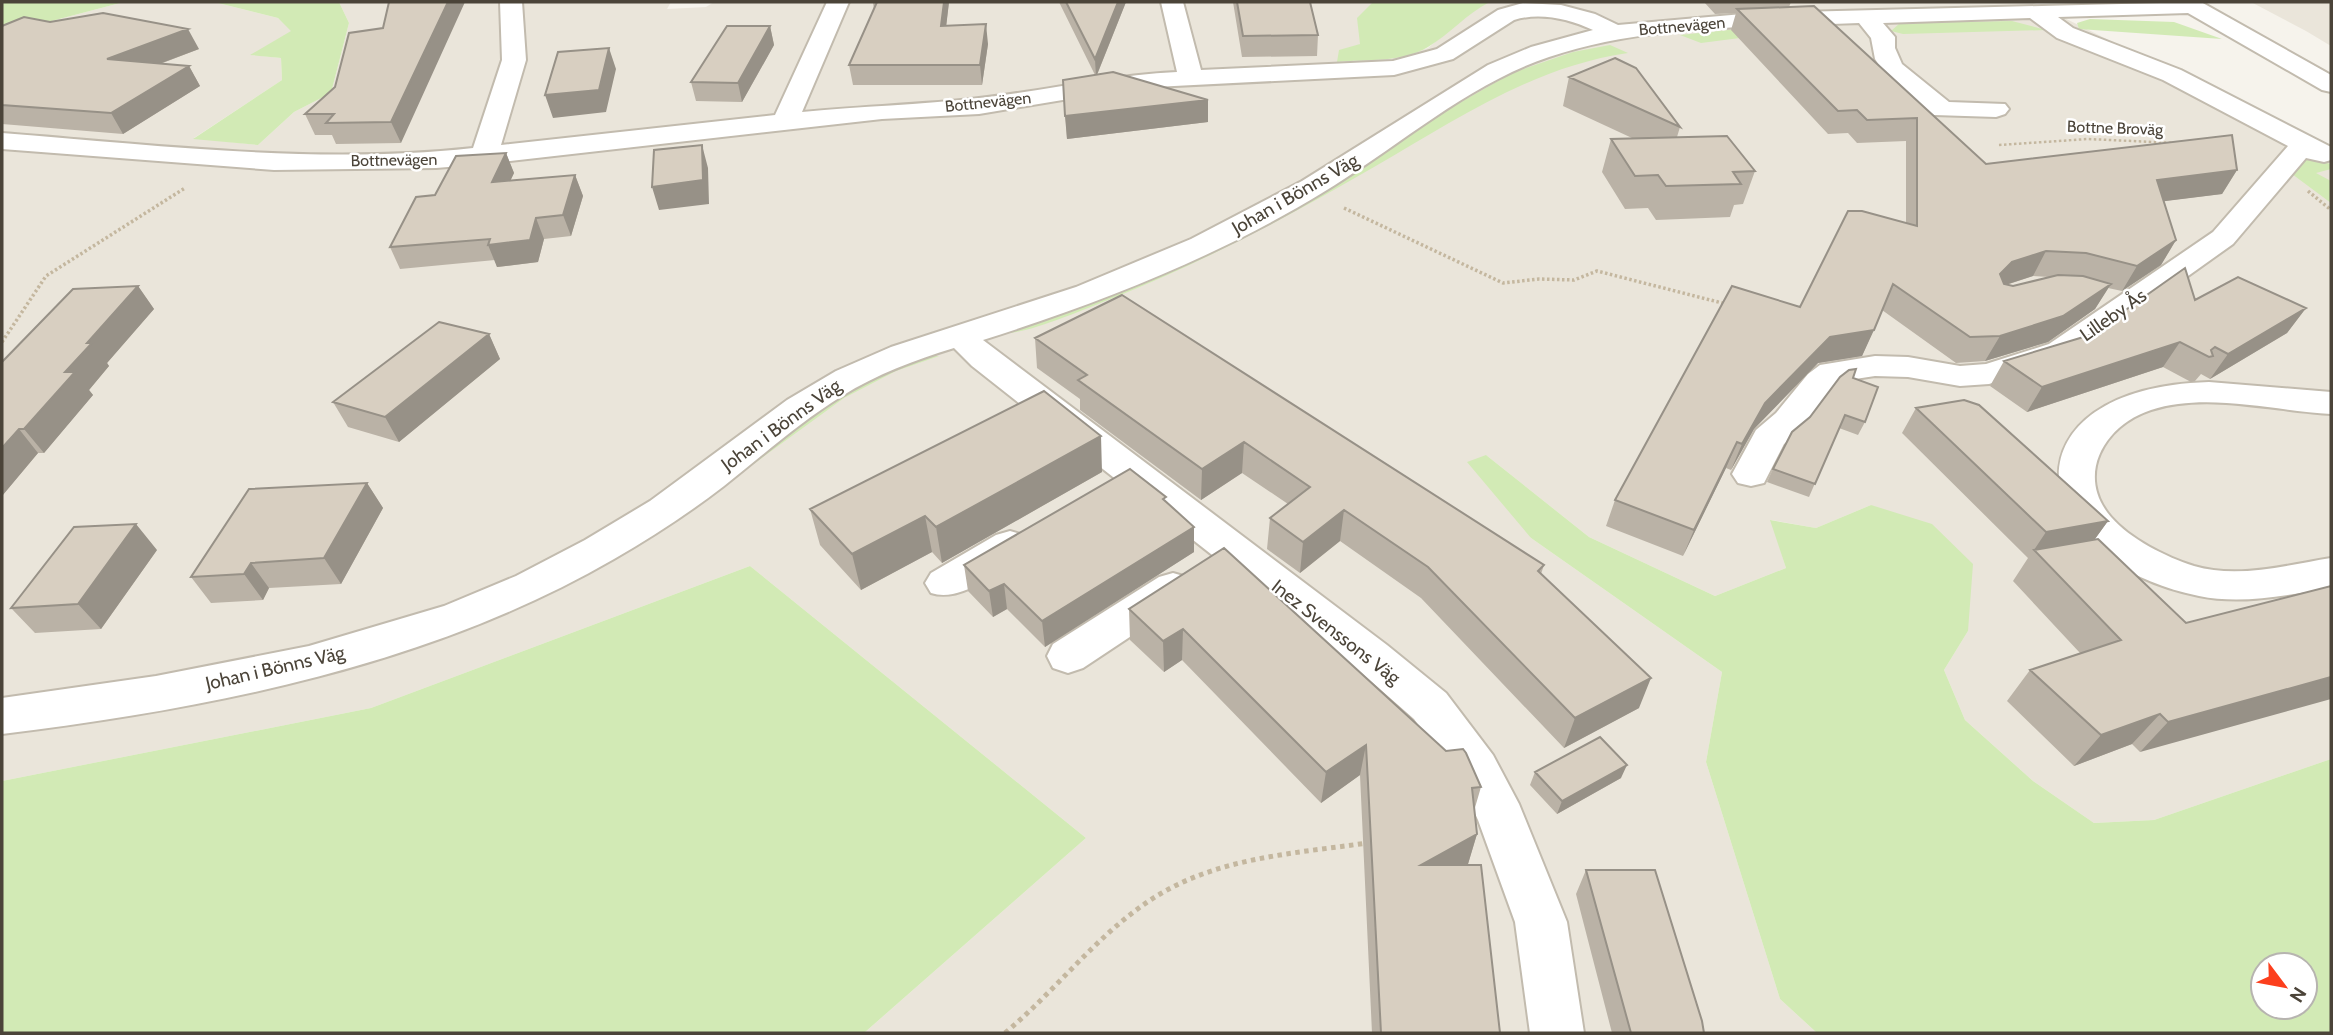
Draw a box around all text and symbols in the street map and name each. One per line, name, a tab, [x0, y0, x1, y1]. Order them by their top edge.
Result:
street label: Bottnevägen	[1638, 13, 1726, 39]
street label: Bottnevägen	[944, 88, 1032, 116]
street label: Bottne Broväg	[2067, 117, 2164, 139]
street label: Johan i Bönns Väg	[1227, 148, 1363, 240]
street label: Bottnevägen	[351, 150, 438, 170]
street label: Lilleby Ås	[2075, 283, 2151, 346]
street label: Johan i Bönns Väg	[716, 374, 846, 477]
street label: Inez Svenssons Väg	[1267, 575, 1405, 690]
street label: Johan i Bönns Väg	[202, 641, 347, 695]
north arrow	[2249, 951, 2319, 1021]
text: N	[2285, 983, 2311, 1007]

